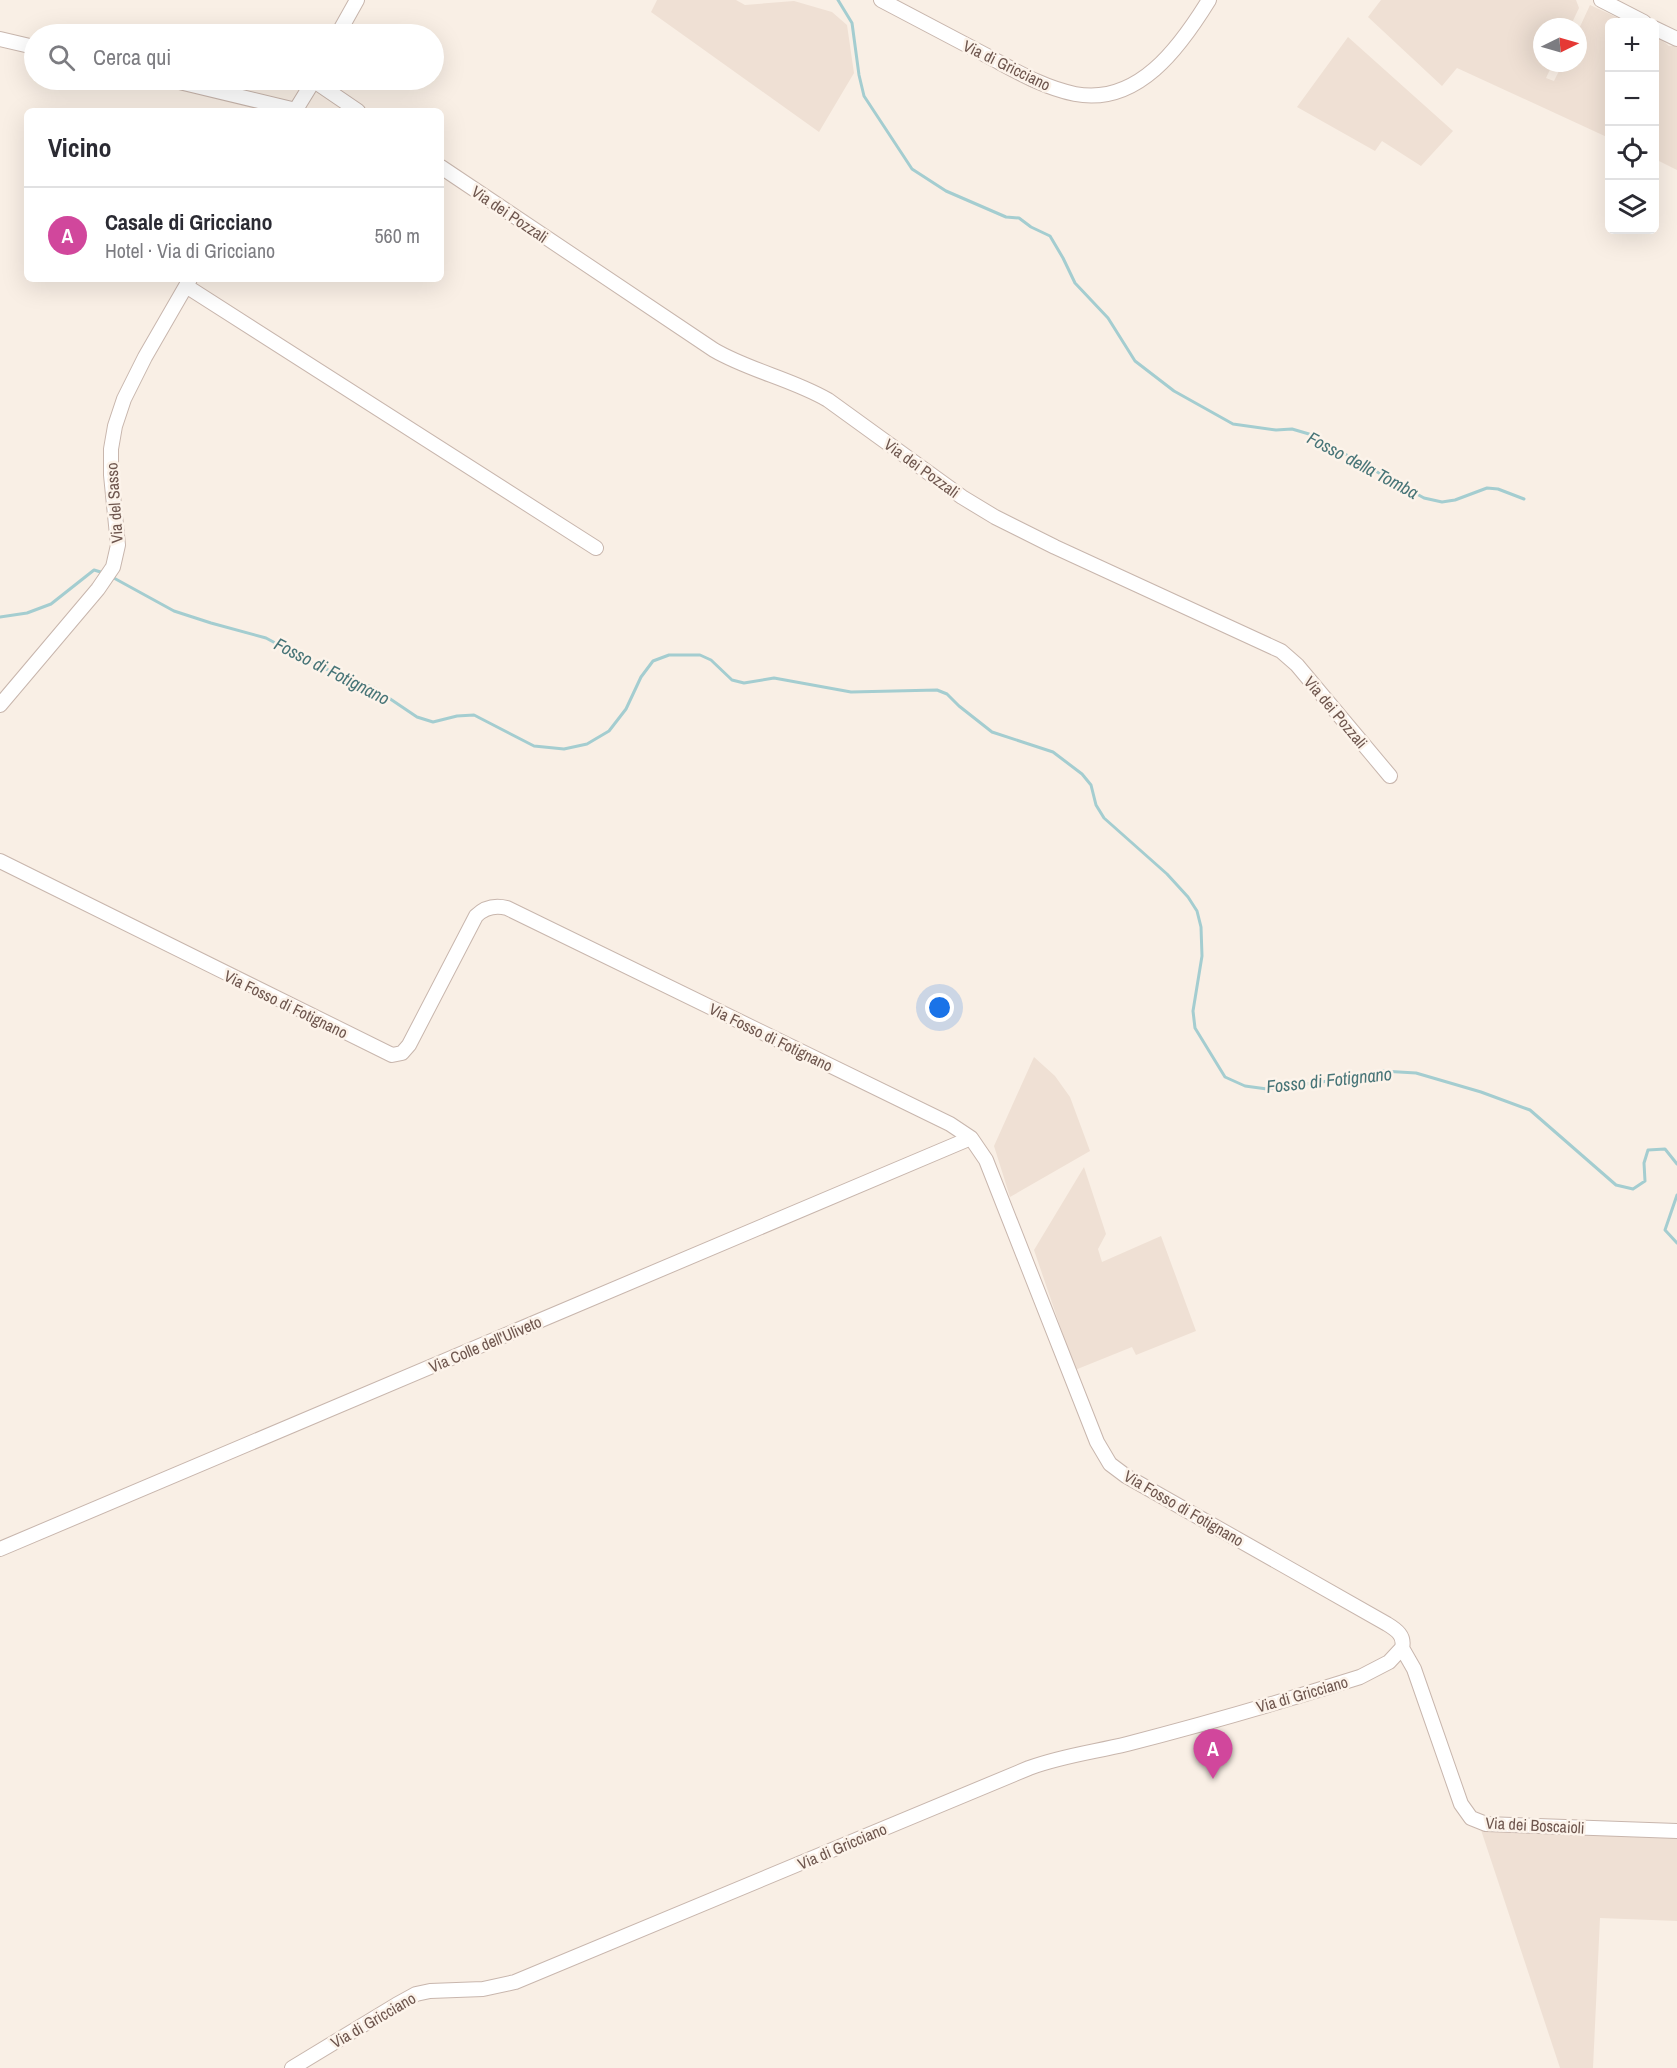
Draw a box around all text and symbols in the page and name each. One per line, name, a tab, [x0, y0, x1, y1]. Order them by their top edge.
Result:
north arrow	[1533, 18, 1587, 72]
map controls	[1605, 18, 1659, 234]
button: +	[1605, 18, 1659, 72]
search box	[24, 24, 444, 90]
street label: Via di Gricciano	[960, 34, 1054, 96]
icon: search	[45, 41, 78, 74]
text: Cerca qui	[93, 42, 171, 72]
button: −	[1605, 72, 1659, 126]
button: locate	[1605, 126, 1659, 180]
text: Vicino	[48, 130, 112, 165]
street label: Via dei Pozzali	[467, 180, 553, 248]
button: layers	[1605, 180, 1659, 234]
text: Casale di Gricciano	[105, 207, 272, 237]
text: A	[62, 222, 73, 249]
text: 560 m	[374, 222, 420, 249]
text: Hotel · Via di Gricciano	[105, 237, 275, 264]
water label: Fosso della Tomba	[1303, 425, 1423, 505]
street label: Via dei Pozzali	[880, 433, 964, 503]
street label: Via del Sasso	[100, 462, 128, 544]
water label: Fosso di Fotignano	[270, 631, 394, 711]
street label: Via dei Pozzali	[1299, 671, 1373, 753]
street label: Via Fosso di Fotignano	[221, 965, 351, 1043]
your location	[925, 993, 954, 1022]
street label: Via Fosso di Fotignano	[706, 998, 836, 1076]
water label: Fosso di Fotignano	[1265, 1061, 1393, 1099]
street label: Via Colle dell'Uliveto	[425, 1310, 545, 1378]
street label: Via Fosso di Fotignano	[1120, 1465, 1248, 1551]
street label: Via di Gricciano	[1254, 1670, 1350, 1718]
pin: A	[1194, 1730, 1232, 1779]
street label: Via dei Boscaioli	[1485, 1811, 1585, 1839]
street label: Via di Gricciano	[794, 1817, 890, 1875]
street label: Via di Gricciano	[327, 1987, 419, 2053]

